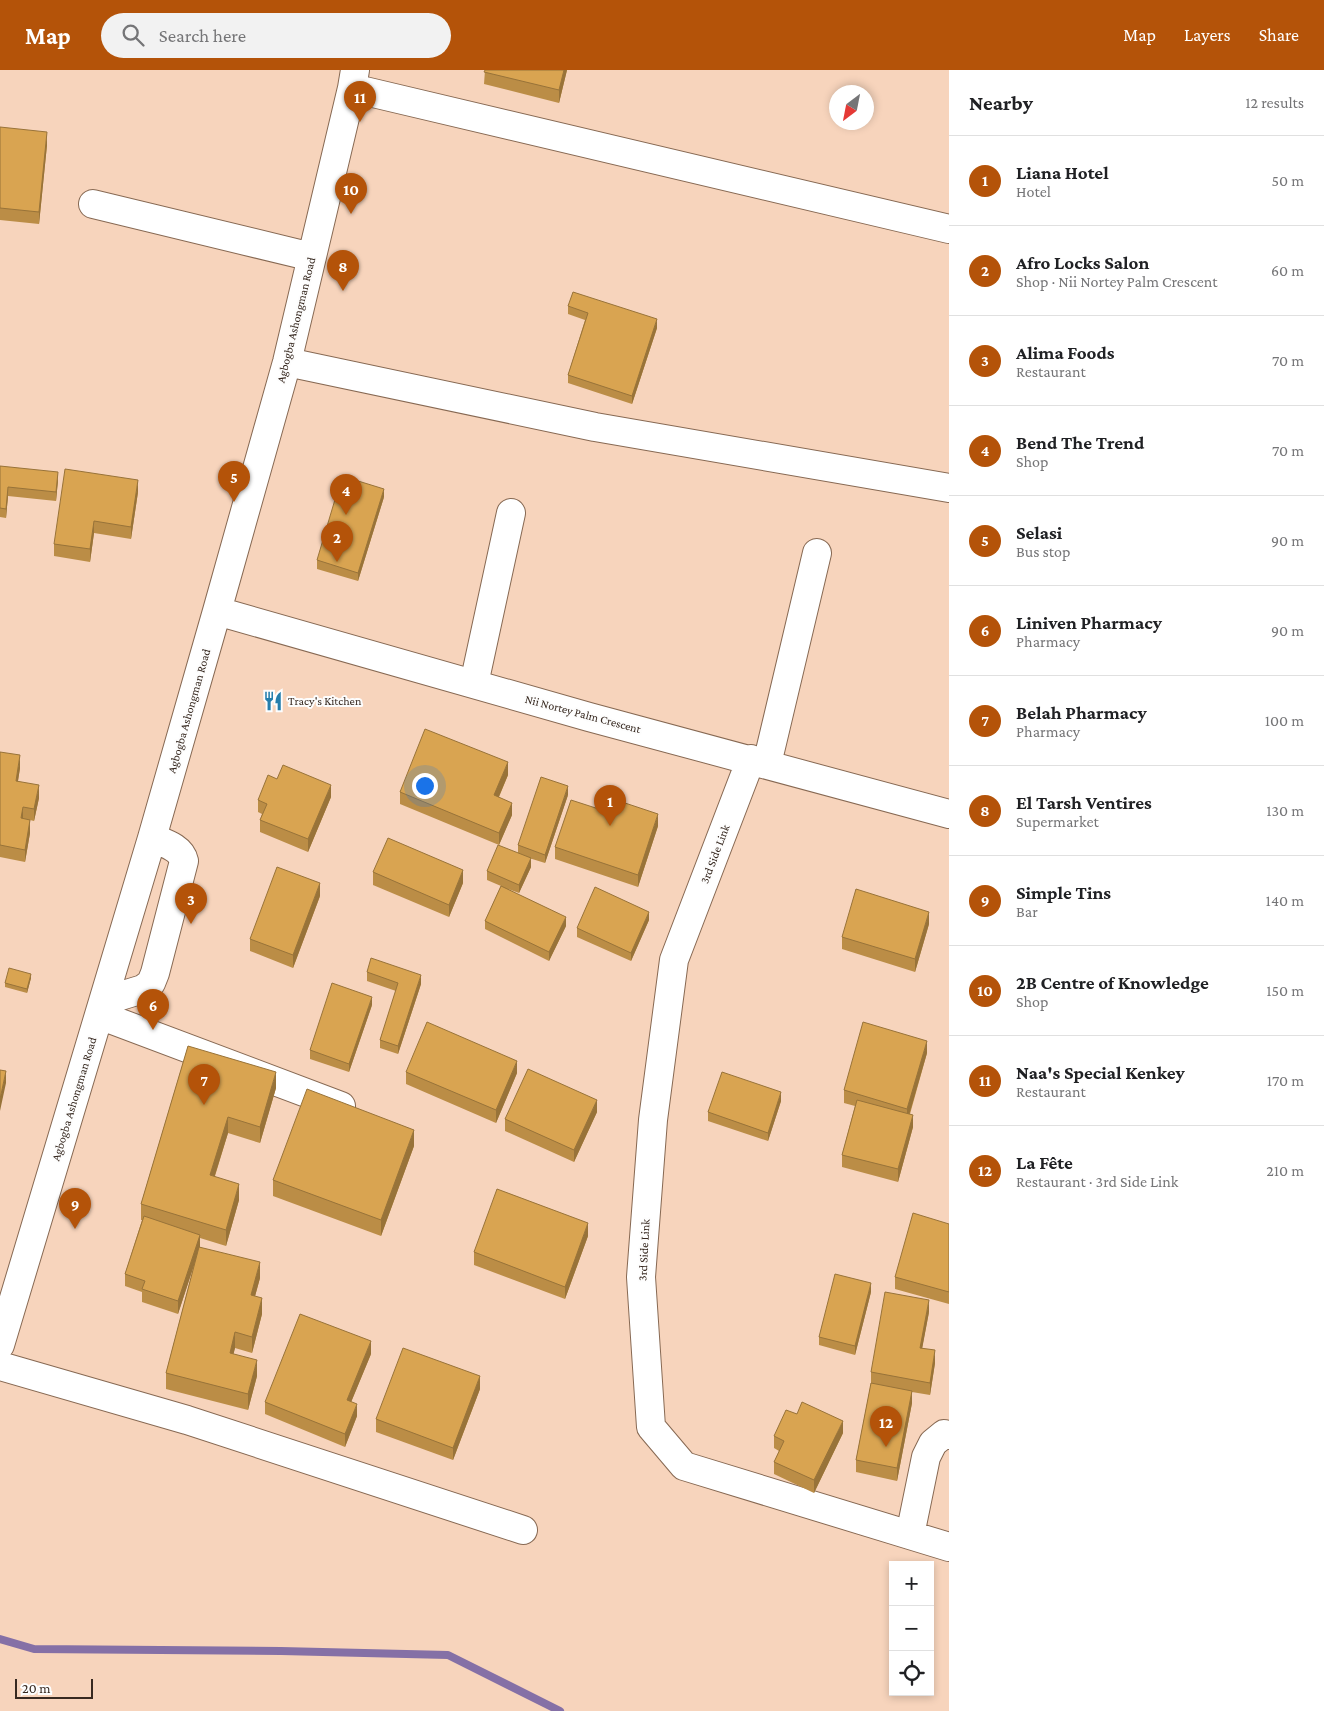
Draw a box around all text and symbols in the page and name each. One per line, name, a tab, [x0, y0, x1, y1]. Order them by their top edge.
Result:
search box	[101, 13, 451, 58]
icon: search	[119, 21, 147, 49]
text: Map	[25, 22, 71, 49]
text: Search here	[159, 25, 246, 46]
text: Map	[1123, 25, 1156, 45]
text: Layers	[1184, 25, 1231, 45]
text: Share	[1259, 25, 1299, 45]
pin: 11	[344, 81, 376, 122]
north arrow	[829, 85, 874, 130]
text: Nearby	[969, 91, 1033, 115]
text: 12 results	[1245, 94, 1304, 111]
text: Liana Hotel	[1016, 162, 1109, 183]
text: 1	[982, 172, 988, 189]
text: 50 m	[1272, 172, 1304, 189]
pin: 10	[335, 173, 367, 214]
text: Hotel	[1016, 183, 1051, 200]
pin: 8	[327, 250, 359, 291]
text: Afro Locks Salon	[1016, 252, 1149, 273]
street label: Agbogba Ashongman Road	[274, 255, 319, 384]
text: 2	[981, 262, 989, 279]
text: 60 m	[1271, 262, 1304, 279]
text: Shop · Nii Nortey Palm Crescent	[1016, 273, 1218, 290]
text: Alima Foods	[1016, 342, 1115, 363]
text: 3	[981, 352, 989, 369]
text: 70 m	[1272, 352, 1304, 369]
text: Restaurant	[1016, 363, 1086, 380]
text: Bend The Trend	[1016, 432, 1144, 453]
text: 4	[981, 442, 989, 459]
text: 70 m	[1272, 442, 1304, 459]
text: Shop	[1016, 453, 1048, 470]
pin: 5	[218, 461, 250, 502]
pin: 4	[330, 474, 362, 515]
pin: 2	[321, 521, 353, 562]
text: Selasi	[1016, 522, 1062, 543]
text: 5	[981, 532, 989, 549]
text: 90 m	[1271, 532, 1304, 549]
text: Bus stop	[1016, 543, 1070, 560]
text: Liniven Pharmacy	[1016, 612, 1162, 633]
text: 6	[981, 622, 989, 639]
text: 90 m	[1271, 622, 1304, 639]
text: Pharmacy	[1016, 633, 1080, 650]
street label: Agbogba Ashongman Road	[165, 646, 214, 775]
restaurant icon: Tracy's Kitchen	[262, 690, 284, 712]
street label: Nii Nortey Palm Crescent	[523, 692, 644, 736]
place label: Tracy's Kitchen	[288, 694, 362, 708]
text: Belah Pharmacy	[1016, 702, 1147, 723]
text: 7	[981, 712, 989, 729]
text: 100 m	[1265, 712, 1304, 729]
text: Pharmacy	[1016, 723, 1080, 740]
your location	[412, 773, 438, 799]
pin: 1	[594, 785, 626, 826]
text: El Tarsh Ventires	[1016, 792, 1152, 813]
text: 8	[980, 802, 990, 819]
text: 130 m	[1266, 802, 1304, 819]
text: Supermarket	[1016, 813, 1099, 830]
street label: 3rd Side Link	[697, 822, 733, 886]
text: Simple Tins	[1016, 882, 1111, 903]
pin: 3	[175, 883, 207, 924]
text: 9	[981, 892, 989, 909]
text: 140 m	[1266, 892, 1304, 909]
text: Bar	[1016, 903, 1038, 920]
text: 2B Centre of Knowledge	[1016, 972, 1209, 993]
text: 10	[977, 982, 993, 999]
text: 150 m	[1266, 982, 1304, 999]
pin: 6	[137, 989, 169, 1030]
text: Shop	[1016, 993, 1048, 1010]
street label: Agbogba Ashongman Road	[48, 1035, 100, 1163]
text: Naa's Special Kenkey	[1016, 1062, 1185, 1083]
pin: 7	[188, 1064, 220, 1105]
text: 11	[979, 1072, 991, 1089]
text: 170 m	[1267, 1072, 1304, 1089]
text: Restaurant	[1016, 1083, 1086, 1100]
text: La Fête	[1016, 1152, 1073, 1173]
text: 12	[978, 1162, 992, 1179]
text: 210 m	[1266, 1162, 1304, 1179]
text: Restaurant · 3rd Side Link	[1016, 1173, 1179, 1190]
pin: 9	[59, 1188, 91, 1229]
street label: 3rd Side Link	[635, 1218, 653, 1281]
pin: 12	[870, 1406, 902, 1447]
map controls	[889, 1561, 934, 1696]
button: +	[889, 1561, 934, 1606]
button: −	[889, 1606, 934, 1651]
button: locate	[889, 1651, 934, 1696]
scale bar	[15, 1676, 92, 1699]
text: 20 m	[22, 1680, 50, 1696]

